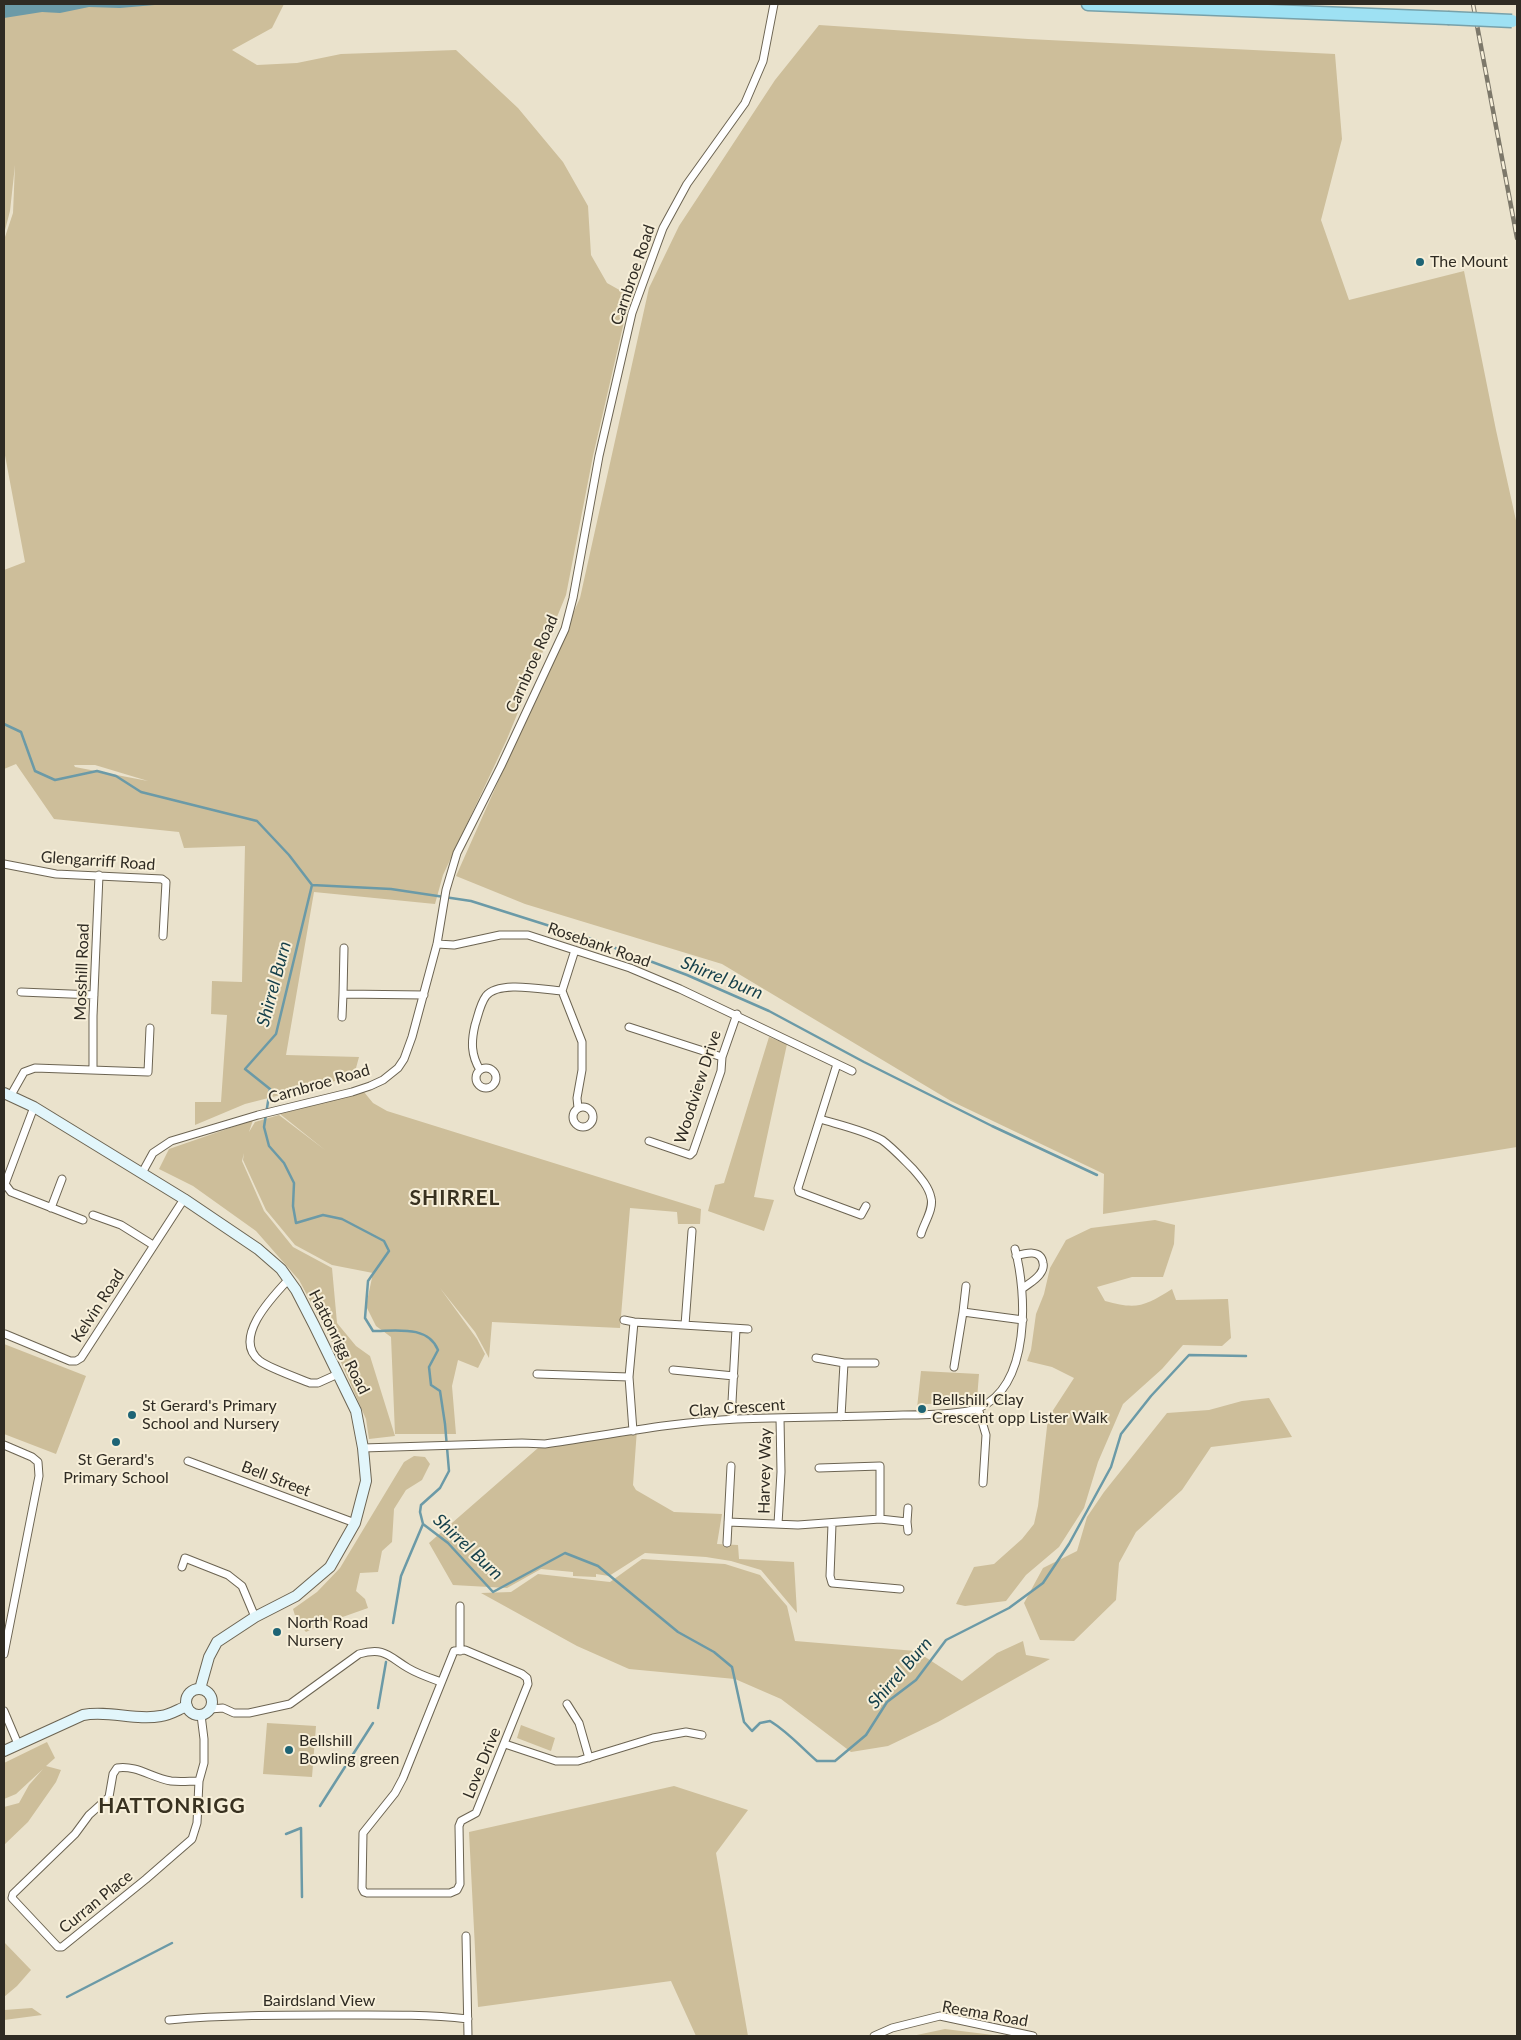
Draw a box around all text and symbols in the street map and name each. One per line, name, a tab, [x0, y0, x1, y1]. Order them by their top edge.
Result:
street label: Carnbroe Road	[607, 222, 659, 328]
place label: The Mount	[1430, 252, 1508, 272]
marker: The Mount	[1414, 256, 1426, 268]
street label: Carnbroe Road	[502, 612, 562, 716]
street label: Glengarriff Road	[40, 847, 156, 875]
street label: Rosebank Road	[545, 918, 653, 972]
street label: Mosshill Road	[71, 923, 93, 1021]
water label: Shirrel Burn	[252, 939, 296, 1029]
water label: Shirrel burn	[678, 952, 766, 1004]
street label: Woodview Drive	[671, 1028, 725, 1146]
street label: Carnbroe Road	[266, 1060, 372, 1108]
district label: SHIRREL	[409, 1185, 501, 1211]
street label: Kelvin Road	[67, 1266, 129, 1346]
street label: Hattonrigg Road	[304, 1287, 374, 1397]
place label: Bellshill, Clay Crescent opp Lister Walk	[932, 1390, 1108, 1428]
street label: Clay Crescent	[688, 1395, 786, 1421]
place label: St Gerard's Primary School and Nursery	[142, 1396, 279, 1434]
marker: Bellshill, Clay Crescent opp Lister Walk	[916, 1403, 928, 1415]
marker: St Gerard's Primary School and Nursery	[126, 1409, 138, 1421]
street label: Harvey Way	[755, 1428, 775, 1514]
marker: St Gerard's Primary School	[110, 1436, 122, 1448]
place label: St Gerard's Primary School	[63, 1450, 169, 1488]
street label: Bell Street	[239, 1457, 313, 1501]
water label: Shirrel Burn	[429, 1509, 507, 1585]
place label: North Road Nursery	[287, 1613, 368, 1651]
marker: North Road Nursery	[271, 1626, 283, 1638]
water label: Shirrel Burn	[863, 1633, 937, 1713]
street label: Love Drive	[459, 1725, 505, 1801]
place label: Bellshill Bowling green	[299, 1731, 399, 1769]
marker: Bellshill Bowling green	[283, 1744, 295, 1756]
district label: HATTONRIGG	[97, 1793, 247, 1819]
street label: Curran Place	[55, 1866, 137, 1938]
street label: Bairdsland View	[263, 1991, 375, 2011]
street label: Reema Road	[940, 1997, 1030, 2031]

